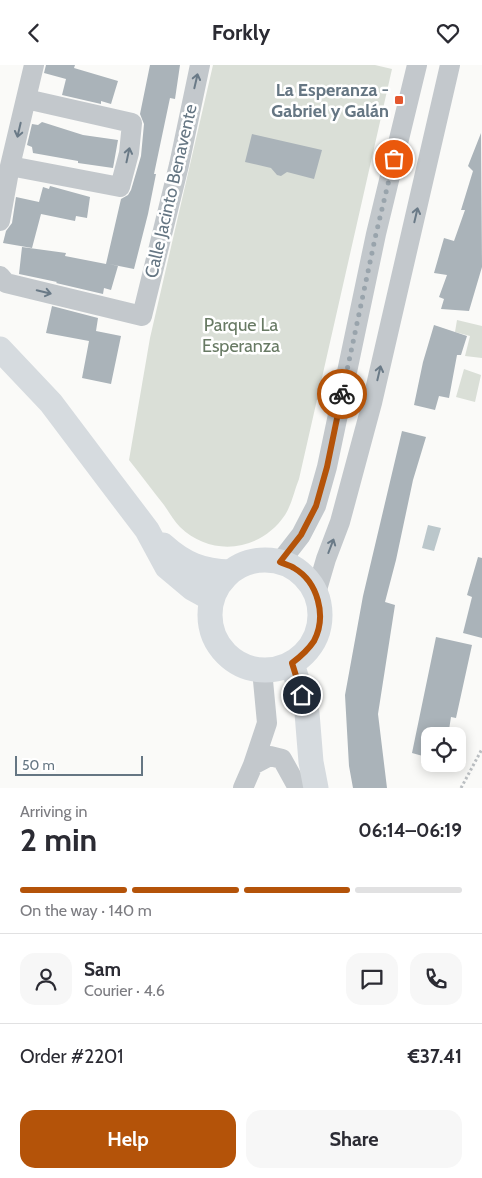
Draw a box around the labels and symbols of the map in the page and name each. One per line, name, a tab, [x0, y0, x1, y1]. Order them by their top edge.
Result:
one-way arrow	[192, 73, 201, 89]
place label: La Esperanza - Gabriel y Galán	[271, 79, 389, 122]
marker: La Esperanza - Gabriel y Galán	[393, 94, 405, 106]
street label: Calle Jacinto Benavente	[140, 102, 202, 280]
one-way arrow	[14, 121, 23, 137]
pin	[373, 138, 415, 180]
one-way arrow	[124, 148, 134, 164]
one-way arrow	[412, 207, 421, 223]
one-way arrow	[36, 288, 52, 297]
park label: Parque La Esperanza	[202, 314, 280, 357]
one-way arrow	[375, 366, 384, 382]
courier	[317, 369, 367, 419]
one-way arrow	[327, 539, 336, 555]
pin	[281, 674, 323, 716]
scale bar	[15, 753, 142, 776]

